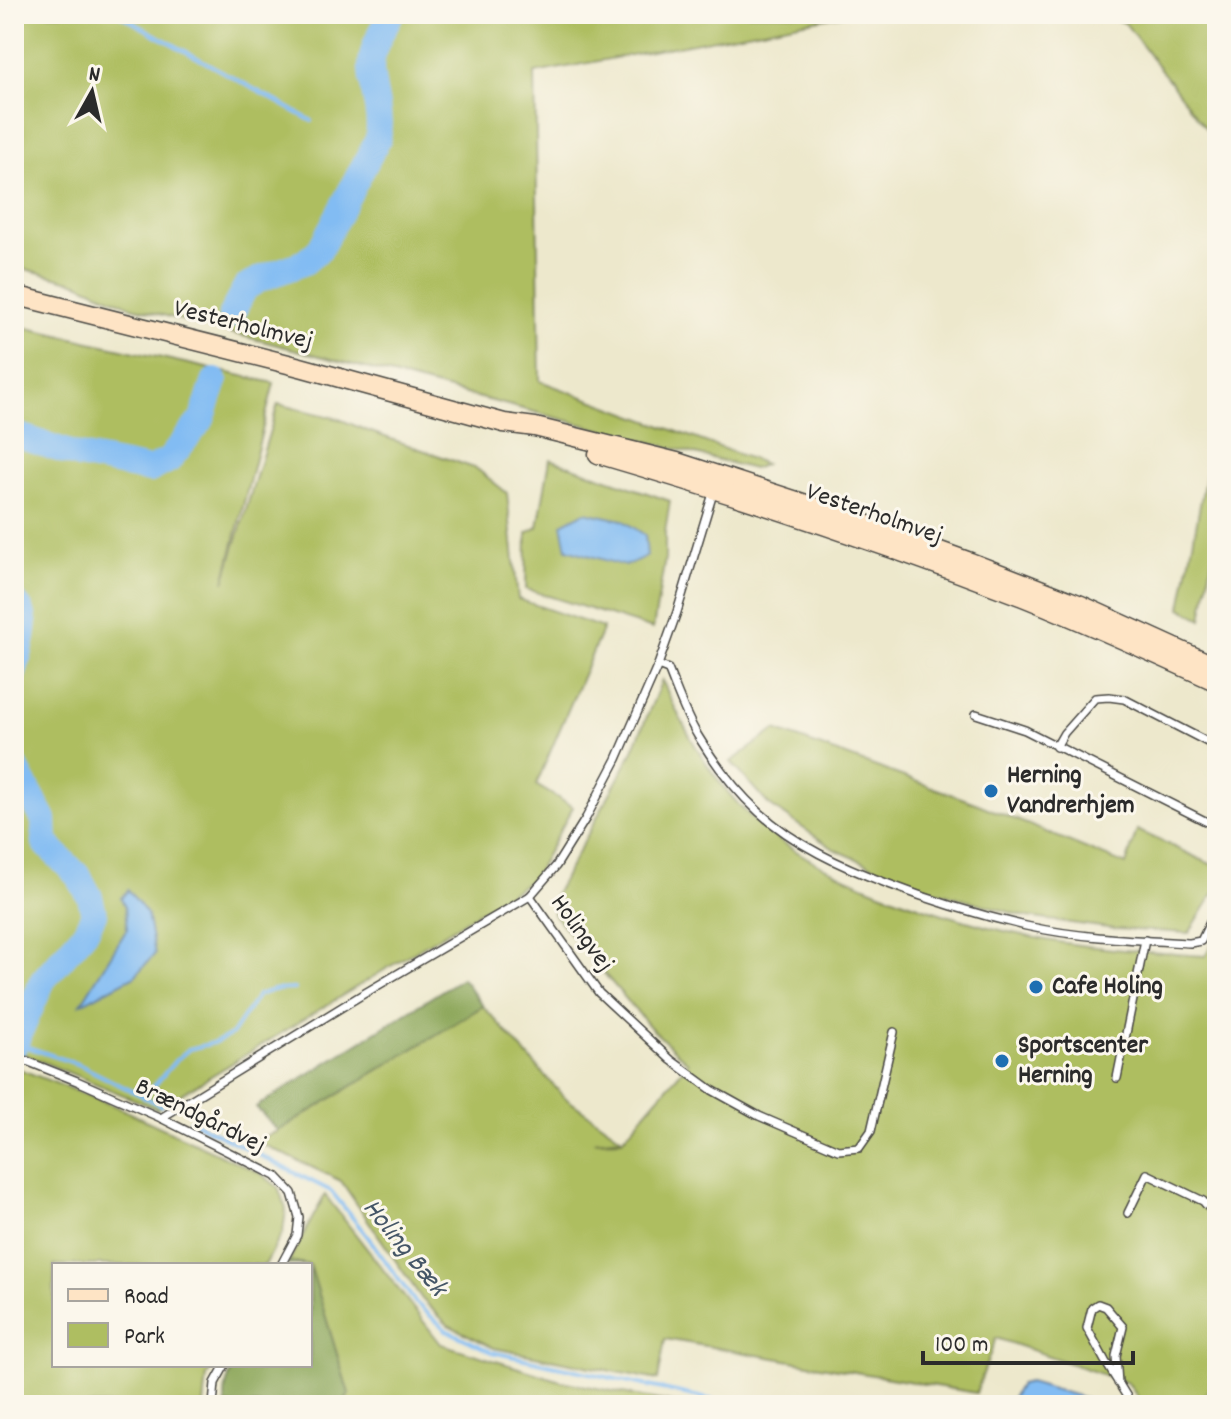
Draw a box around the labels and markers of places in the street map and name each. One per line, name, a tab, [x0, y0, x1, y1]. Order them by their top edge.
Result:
place label: Herning Vandrerhjem	[1007, 758, 1135, 825]
marker: Herning Vandrerhjem	[982, 782, 1000, 800]
place label: Cafe Holing	[1052, 969, 1163, 1006]
marker: Cafe Holing	[1027, 978, 1045, 996]
place label: Sportscenter Herning	[1018, 1028, 1148, 1095]
marker: Sportscenter Herning	[993, 1052, 1011, 1070]

